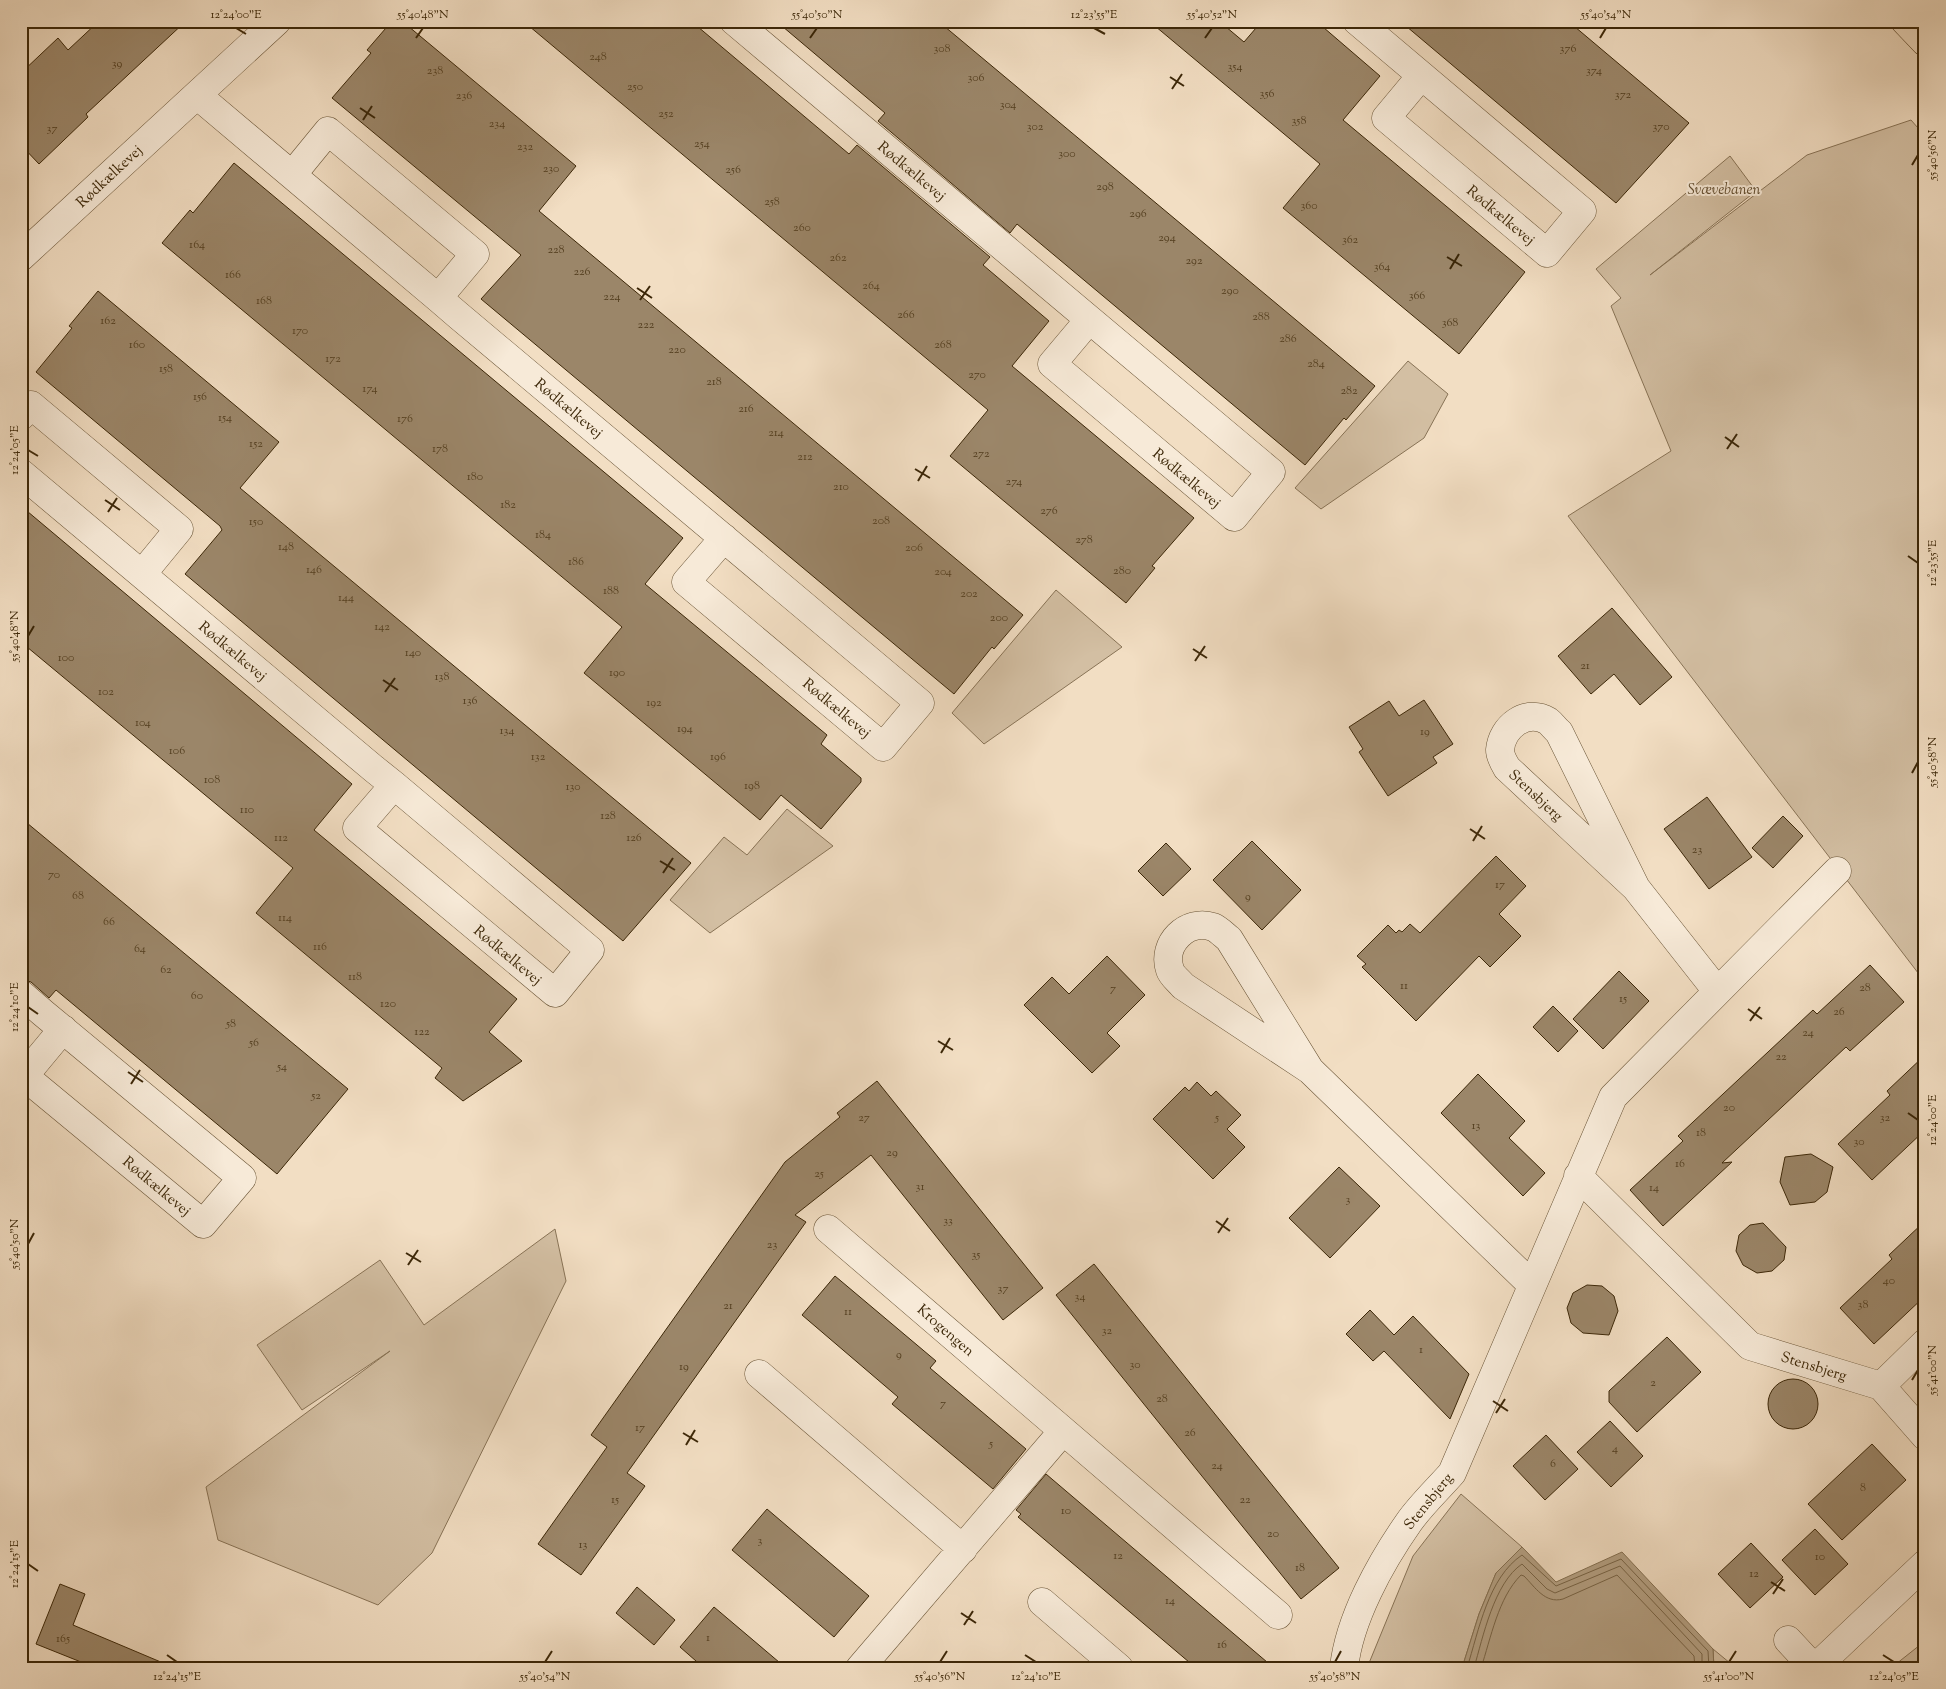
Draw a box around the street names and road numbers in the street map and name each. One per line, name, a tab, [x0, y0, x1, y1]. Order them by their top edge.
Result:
street label: Rødkælkevej	[872, 137, 950, 207]
street label: Rødkælkevej	[72, 141, 148, 213]
street label: Rødkælkevej	[1461, 181, 1539, 251]
street label: Rødkælkevej	[529, 374, 607, 444]
street label: Rødkælkevej	[1147, 444, 1225, 514]
street label: Rødkælkevej	[193, 617, 271, 687]
street label: Rødkælkevej	[797, 674, 875, 744]
street label: Stensbjerg	[1503, 765, 1567, 827]
street label: Rødkælkevej	[468, 921, 546, 991]
street label: Rødkælkevej	[117, 1152, 195, 1222]
street label: Krogengen	[912, 1300, 979, 1362]
street label: Stensbjerg	[1778, 1347, 1849, 1387]
street label: Stensbjerg	[1400, 1469, 1459, 1535]

